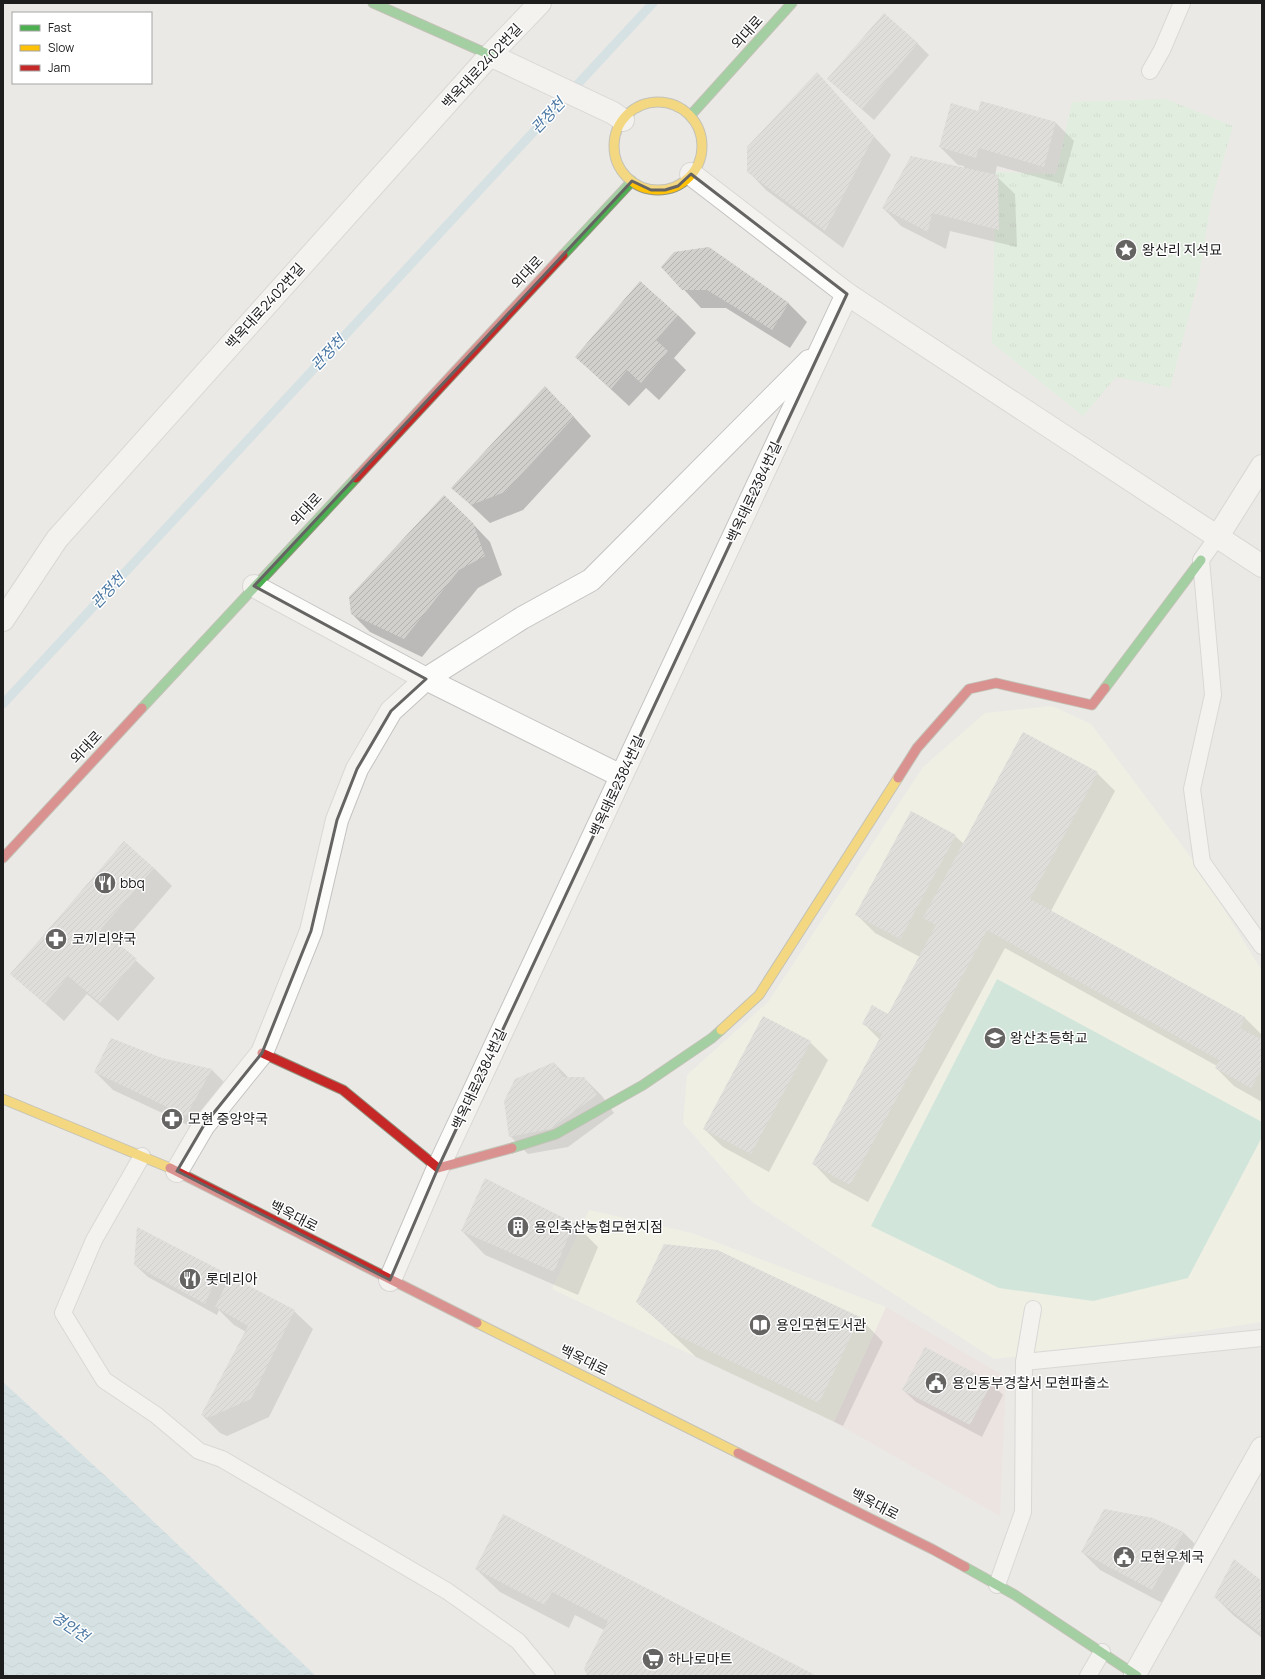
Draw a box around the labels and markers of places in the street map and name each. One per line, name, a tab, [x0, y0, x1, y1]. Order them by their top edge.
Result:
place icon: 왕산리 지석묘	[1113, 237, 1139, 263]
place label: 왕산리 지석묘	[1142, 240, 1222, 259]
restaurant icon: bbq	[92, 870, 118, 896]
place label: bbq	[120, 873, 145, 892]
pharmacy icon: 코끼리약국	[43, 926, 69, 952]
place label: 코끼리약국	[72, 929, 137, 948]
school or university icon: 왕산초등학교	[982, 1025, 1008, 1051]
place label: 왕산초등학교	[1010, 1028, 1087, 1047]
pharmacy icon: 모현 중앙약국	[159, 1106, 185, 1132]
place label: 모현 중앙약국	[188, 1109, 268, 1128]
building icon: 용인축산농협모현지점	[505, 1214, 531, 1240]
place label: 용인축산농협모현지점	[534, 1217, 663, 1236]
restaurant icon: 롯데리아	[177, 1266, 203, 1292]
place label: 롯데리아	[206, 1269, 258, 1288]
library icon: 용인모현도서관	[747, 1312, 773, 1338]
place label: 용인모현도서관	[776, 1315, 866, 1334]
public building icon: 용인동부경찰서 모현파출소	[923, 1370, 949, 1396]
place label: 용인동부경찰서 모현파출소	[952, 1373, 1109, 1392]
public building icon: 모현우체국	[1111, 1544, 1137, 1570]
place label: 모현우체국	[1140, 1547, 1205, 1566]
supermarket icon: 하나로마트	[640, 1646, 666, 1672]
place label: 하나로마트	[668, 1649, 733, 1668]

